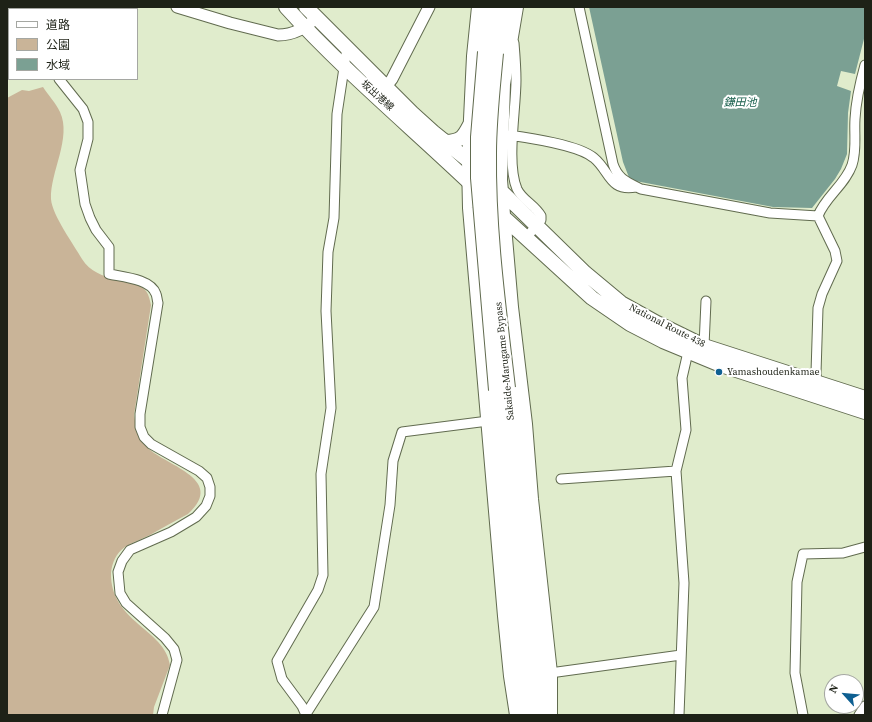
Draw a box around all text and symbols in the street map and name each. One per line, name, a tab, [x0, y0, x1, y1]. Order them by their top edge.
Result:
legend	[8, 8, 138, 80]
text: 道路	[46, 17, 70, 33]
text: 公園	[46, 37, 70, 53]
text: 水域	[46, 57, 70, 73]
street label: 坂出港線	[358, 78, 396, 114]
water label: 鎌田池	[724, 96, 756, 110]
street label: Sakaide-Marugame Bypass	[493, 301, 517, 421]
street label: National Route 438	[627, 302, 707, 350]
place label: Yamashoudenkamae	[727, 366, 820, 378]
marker: Yamashoudenkamae	[714, 367, 724, 377]
north arrow	[824, 674, 864, 714]
text: N	[825, 682, 842, 696]

